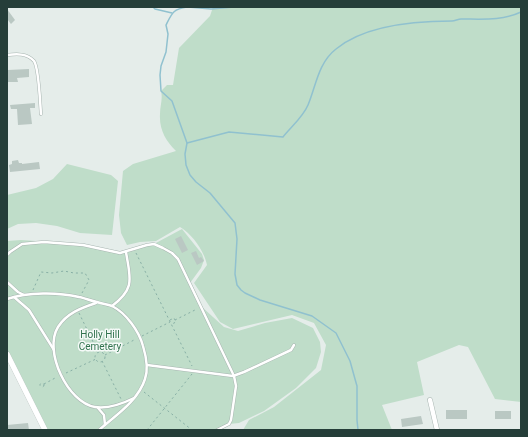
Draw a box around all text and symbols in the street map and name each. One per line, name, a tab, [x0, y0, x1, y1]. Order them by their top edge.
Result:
park label: Holly Hill Cemetery	[79, 329, 122, 352]

